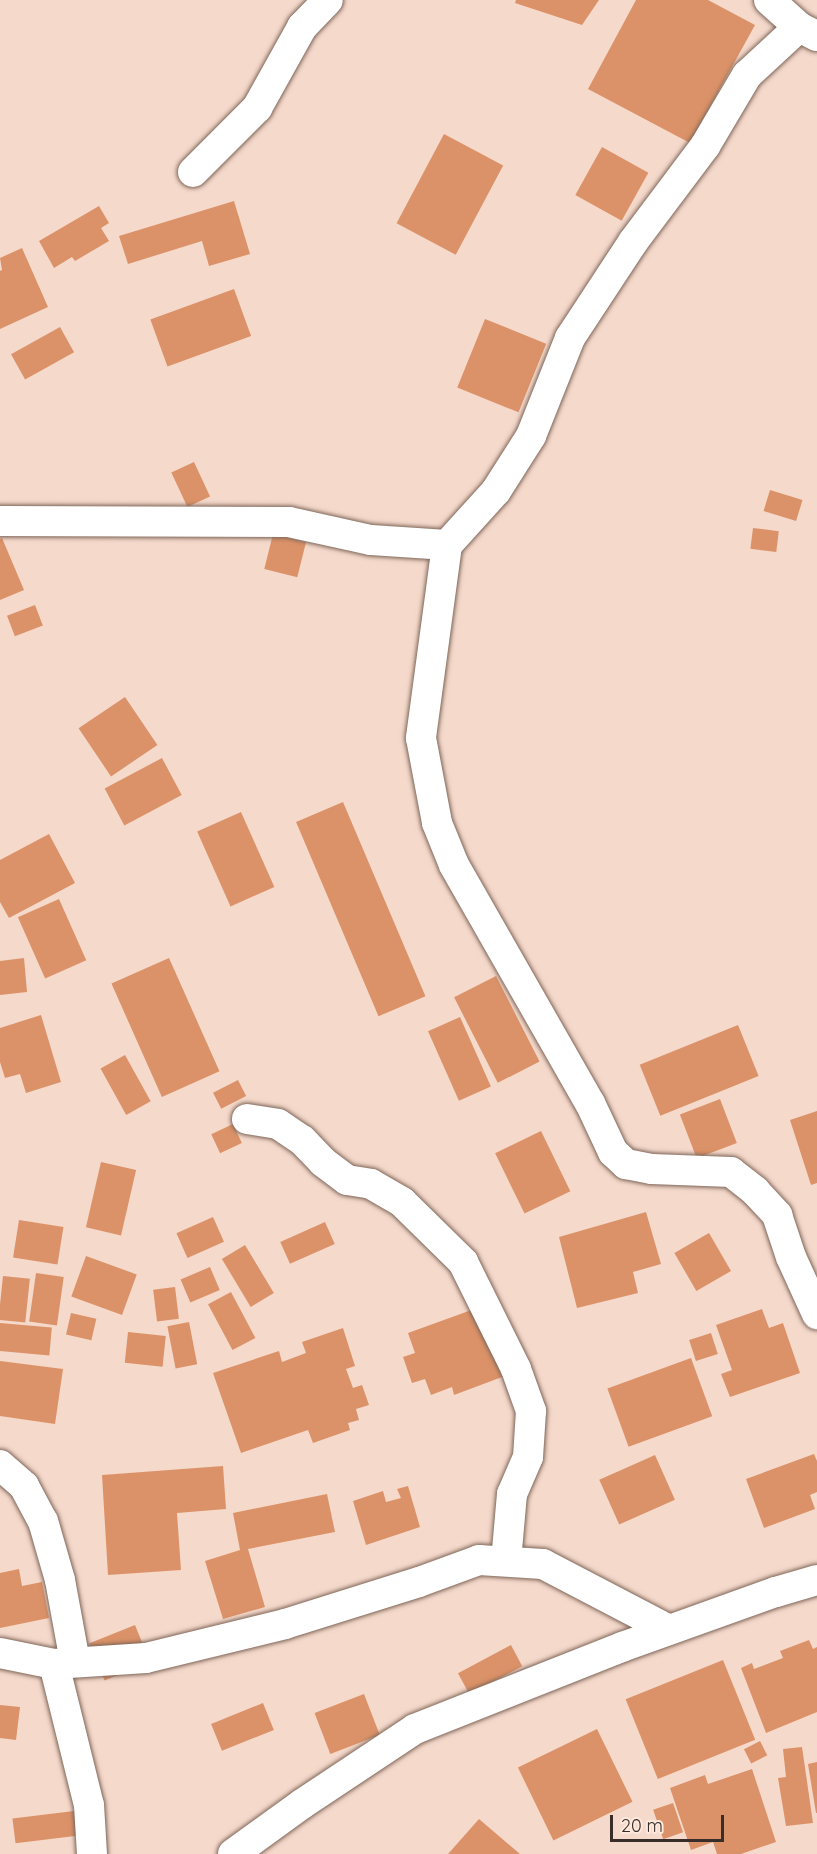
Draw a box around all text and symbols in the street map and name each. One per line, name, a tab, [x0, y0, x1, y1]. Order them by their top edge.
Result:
scale bar	[613, 1803, 727, 1841]
text: 20 m	[621, 1814, 663, 1837]

